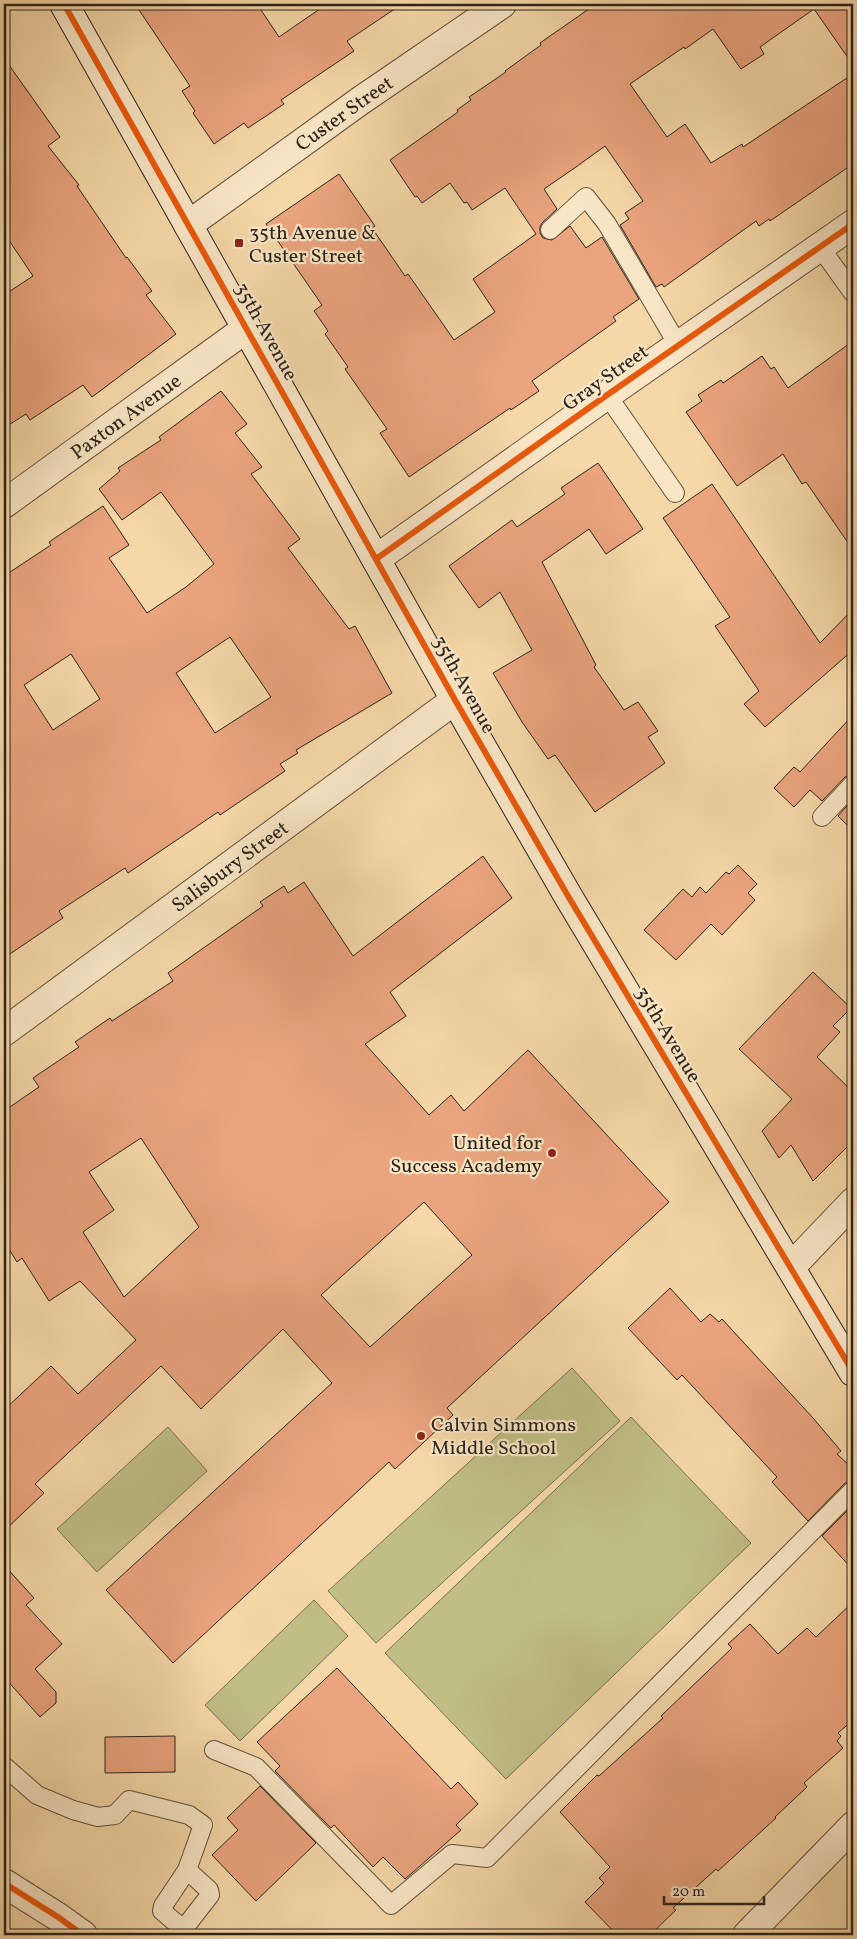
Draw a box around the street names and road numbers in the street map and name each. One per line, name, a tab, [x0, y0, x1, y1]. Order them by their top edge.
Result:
street label: Custer Street	[290, 70, 400, 159]
street label: 35th Avenue	[227, 278, 304, 386]
street label: Gray Street	[558, 339, 655, 418]
street label: Paxton Avenue	[66, 368, 188, 467]
street label: 35th Avenue	[425, 631, 502, 739]
street label: Salisbury Street	[166, 815, 295, 920]
street label: 35th Avenue	[627, 981, 707, 1089]

